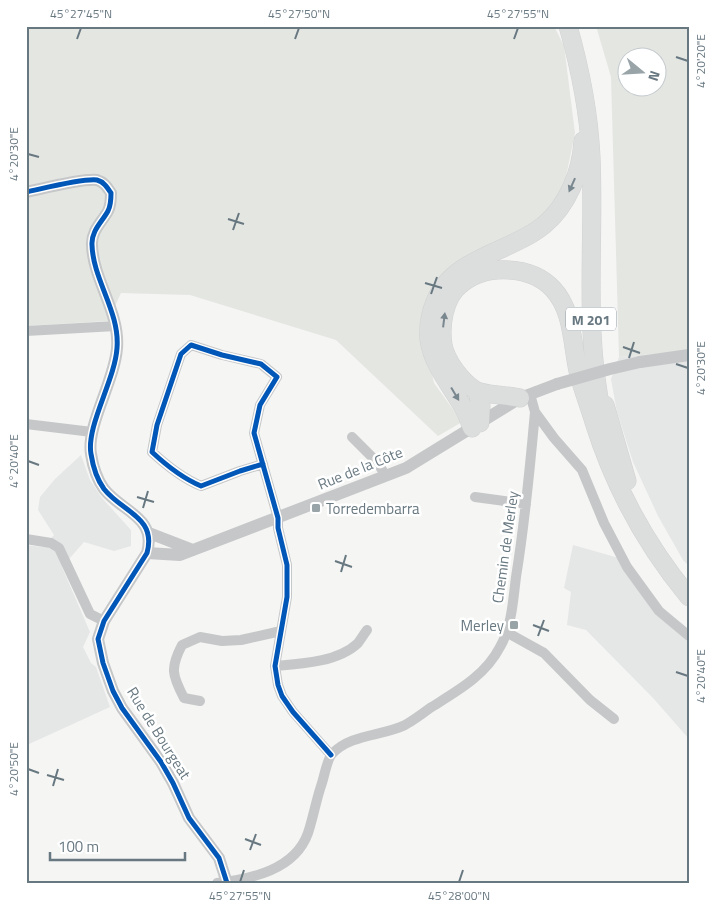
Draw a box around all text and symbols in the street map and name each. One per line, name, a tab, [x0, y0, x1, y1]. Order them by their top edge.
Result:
text: 45°27'45"N	[50, 4, 112, 23]
text: 45°27'50"N	[268, 4, 330, 23]
text: 45°27'55"N	[487, 4, 549, 23]
text: 4°20'20"E	[691, 34, 710, 88]
north arrow	[618, 48, 668, 98]
text: N	[643, 68, 666, 84]
text: 4°20'30"E	[4, 127, 23, 181]
one-way arrow	[567, 178, 575, 192]
road number: M 201	[566, 308, 616, 330]
one-way arrow	[440, 311, 448, 327]
text: 4°20'30"E	[691, 341, 710, 395]
one-way arrow	[451, 388, 460, 401]
text: 4°20'40"E	[4, 434, 23, 488]
street label: Rue de la Côte	[314, 441, 406, 495]
street label: Chemin de Merley	[486, 489, 524, 605]
place label: Torredembarra	[326, 497, 420, 520]
marker: Torredembarra	[310, 502, 322, 514]
place label: Merley	[461, 614, 504, 637]
marker: Merley	[508, 619, 520, 631]
text: 4°20'40"E	[691, 649, 710, 703]
street label: Rue de Bourgeat	[121, 682, 197, 784]
text: 4°20'50"E	[4, 742, 23, 796]
scale bar	[50, 829, 185, 861]
text: 100 m	[58, 835, 99, 858]
text: 45°27'55"N	[209, 886, 271, 905]
text: 45°28'00"N	[428, 886, 490, 905]

